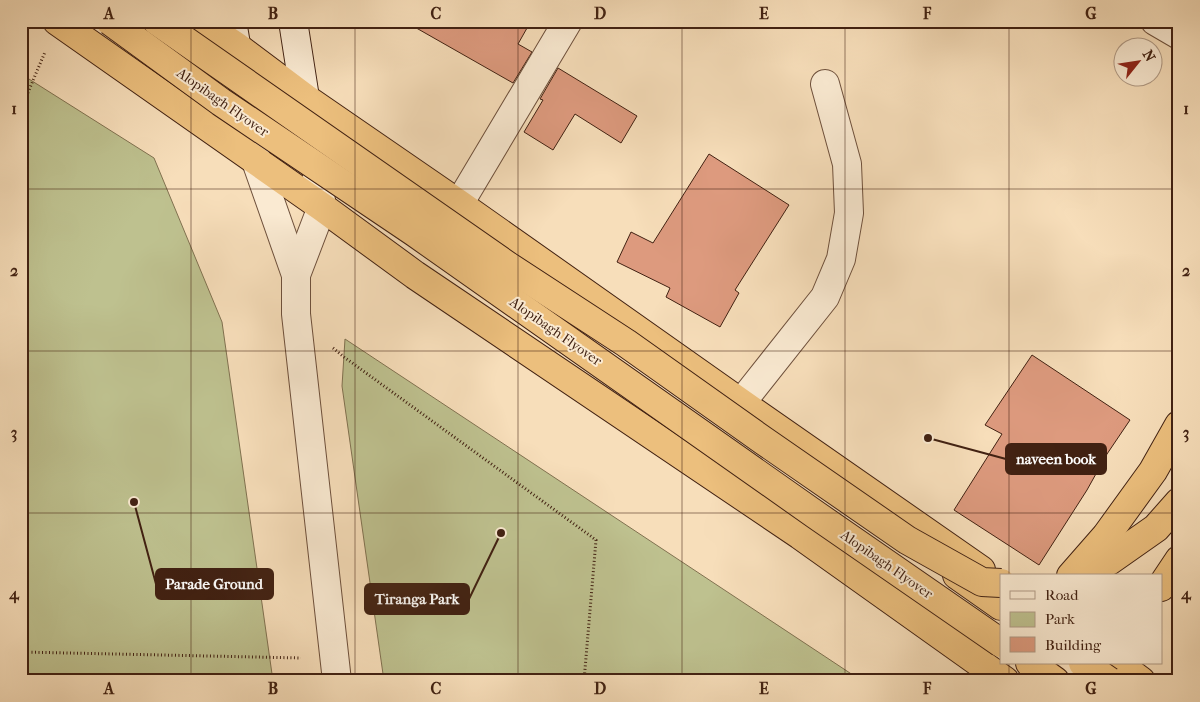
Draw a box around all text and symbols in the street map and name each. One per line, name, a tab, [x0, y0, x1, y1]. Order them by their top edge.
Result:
text: A	[103, 4, 115, 23]
text: B	[268, 4, 278, 23]
text: C	[431, 4, 442, 23]
text: D	[594, 4, 606, 23]
text: E	[759, 4, 769, 23]
text: F	[922, 4, 932, 23]
text: G	[1085, 4, 1097, 23]
north arrow	[1112, 38, 1162, 88]
text: N	[1139, 47, 1159, 65]
street label: Alopibagh Flyover	[173, 64, 272, 141]
text: 1	[11, 99, 17, 118]
text: 1	[1183, 99, 1189, 118]
text: 2	[10, 261, 18, 280]
text: 2	[1182, 261, 1190, 280]
street label: Alopibagh Flyover	[506, 293, 605, 370]
text: 3	[11, 423, 17, 443]
text: 3	[1183, 423, 1189, 443]
callout: naveen book	[1006, 444, 1106, 474]
text: naveen book	[1015, 450, 1097, 468]
street label: Alopibagh Flyover	[837, 526, 936, 603]
callout: Parade Ground	[156, 569, 273, 599]
legend	[1000, 574, 1162, 664]
text: Parade Ground	[165, 575, 264, 593]
text: 4	[8, 584, 20, 604]
callout: Tiranga Park	[365, 584, 469, 614]
text: 4	[1180, 584, 1192, 604]
text: Road	[1045, 586, 1079, 604]
text: Tiranga Park	[374, 590, 460, 608]
text: Park	[1045, 610, 1075, 628]
text: Building	[1045, 636, 1102, 654]
text: A	[103, 679, 115, 698]
text: B	[268, 679, 278, 698]
text: C	[431, 679, 442, 698]
text: D	[594, 679, 606, 698]
text: E	[759, 679, 769, 698]
text: F	[922, 679, 932, 698]
text: G	[1085, 679, 1097, 698]

